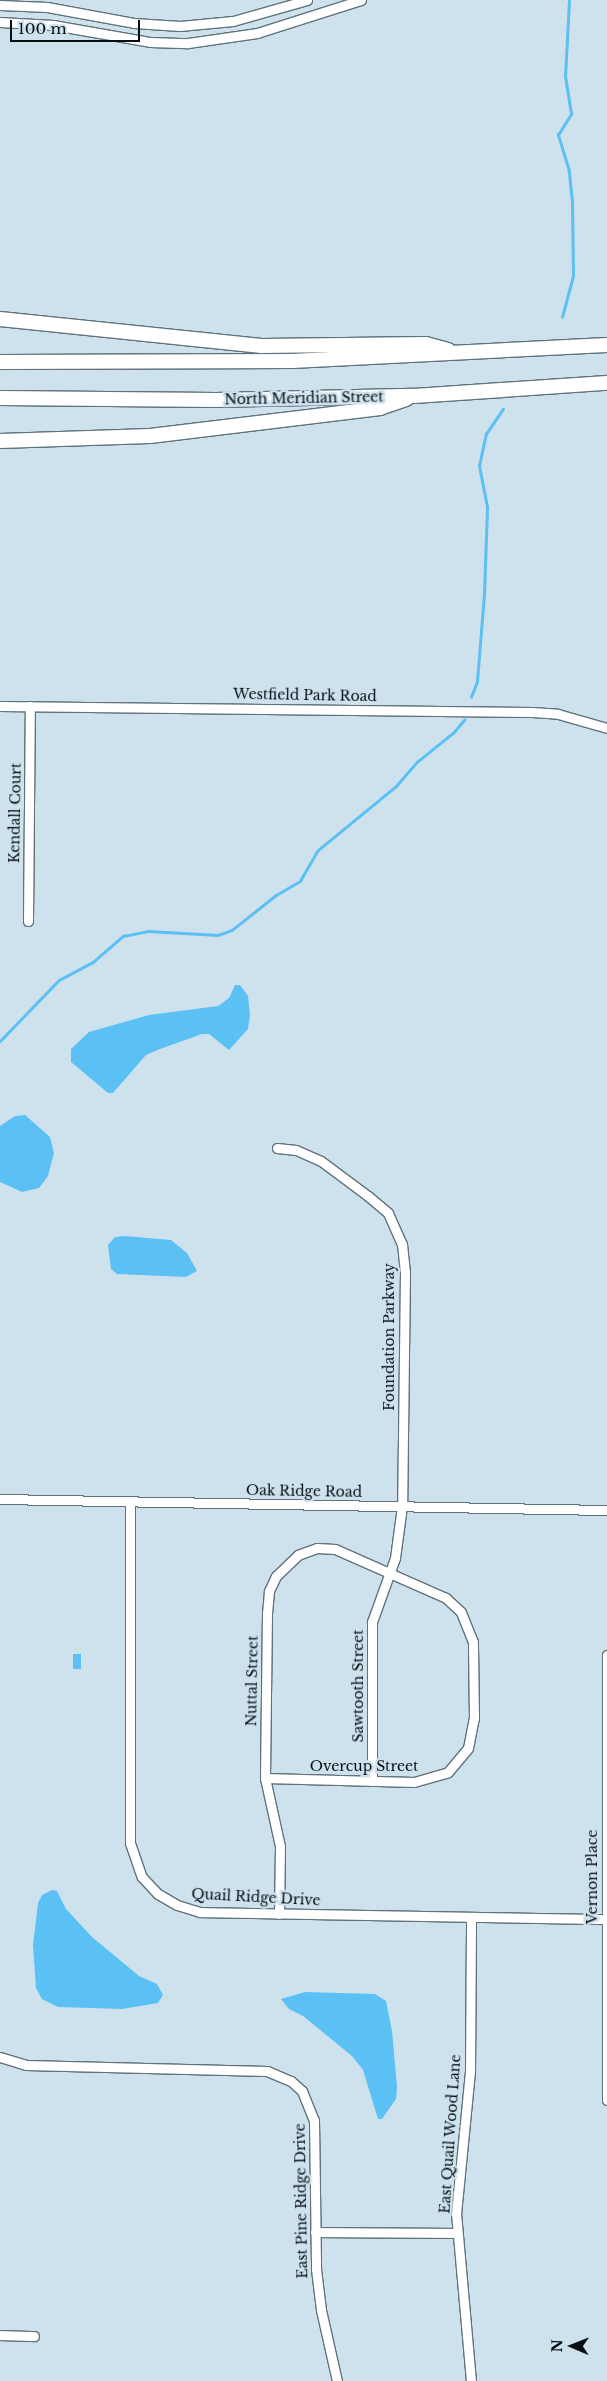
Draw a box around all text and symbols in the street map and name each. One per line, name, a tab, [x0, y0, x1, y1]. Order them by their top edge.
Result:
scale bar	[12, 10, 142, 42]
text: 100 m	[18, 19, 67, 38]
street label: North Meridian Street	[224, 388, 384, 408]
street label: Westfield Park Road	[233, 685, 377, 705]
street label: Kendall Court	[6, 763, 24, 863]
street label: Foundation Parkway	[381, 1263, 397, 1411]
street label: Oak Ridge Road	[246, 1482, 362, 1500]
street label: Sawtooth Street	[350, 1629, 366, 1743]
street label: Nuttal Street	[243, 1636, 261, 1726]
street label: Overcup Street	[310, 1758, 418, 1774]
street label: Vernon Place	[584, 1830, 600, 1924]
street label: Quail Ridge Drive	[191, 1885, 321, 1909]
street label: East Quail Wood Lane	[436, 2054, 464, 2214]
street label: East Pine Ridge Drive	[291, 2123, 311, 2279]
north arrow	[547, 2321, 597, 2371]
text: N	[548, 2339, 566, 2352]

